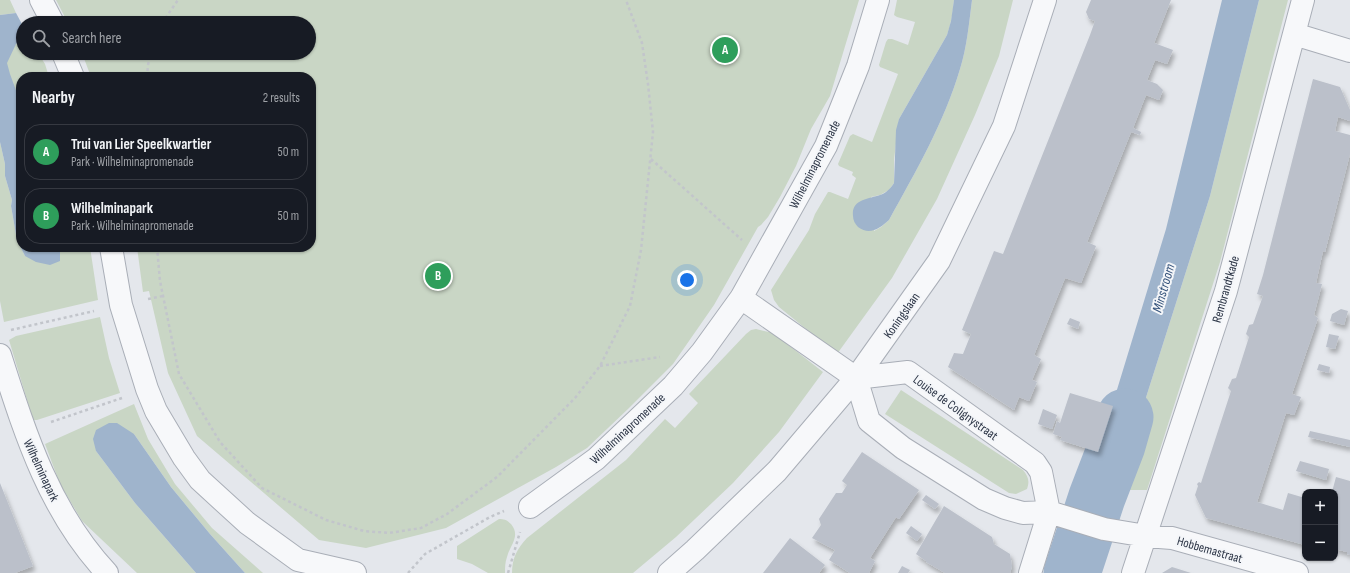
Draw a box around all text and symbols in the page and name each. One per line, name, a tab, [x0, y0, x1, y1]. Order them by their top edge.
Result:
search box	[16, 16, 316, 60]
icon: search	[30, 27, 52, 49]
text: Search here	[62, 29, 122, 48]
pin: A	[712, 35, 738, 65]
text: Nearby	[32, 88, 75, 108]
text: 2 results	[263, 90, 300, 106]
street label: Wilhelminapromenade	[786, 118, 844, 211]
text: Trui van Lier Speelkwartier	[71, 135, 211, 154]
text: A	[43, 144, 49, 160]
text: 50 m	[278, 144, 299, 160]
text: Park · Wilhelminapromenade	[71, 154, 194, 170]
text: Wilhelminapark	[71, 199, 153, 218]
text: B	[43, 208, 49, 224]
text: 50 m	[278, 208, 299, 224]
text: Park · Wilhelminapromenade	[71, 218, 194, 234]
street label: Rembrandtkade	[1209, 254, 1243, 325]
pin: B	[425, 261, 451, 291]
water label: Minstroom	[1148, 262, 1179, 314]
your location	[677, 270, 697, 290]
street label: Koningslaan	[880, 290, 923, 342]
street label: Louise de Colignystraat	[910, 372, 1001, 444]
street label: Wilhelminapromenade	[587, 390, 669, 468]
street label: Wilhelminapark	[20, 437, 62, 504]
map controls	[1302, 489, 1338, 561]
button: +	[1302, 489, 1338, 525]
button: −	[1302, 525, 1338, 561]
street label: Hobbemastraat	[1175, 533, 1244, 567]

